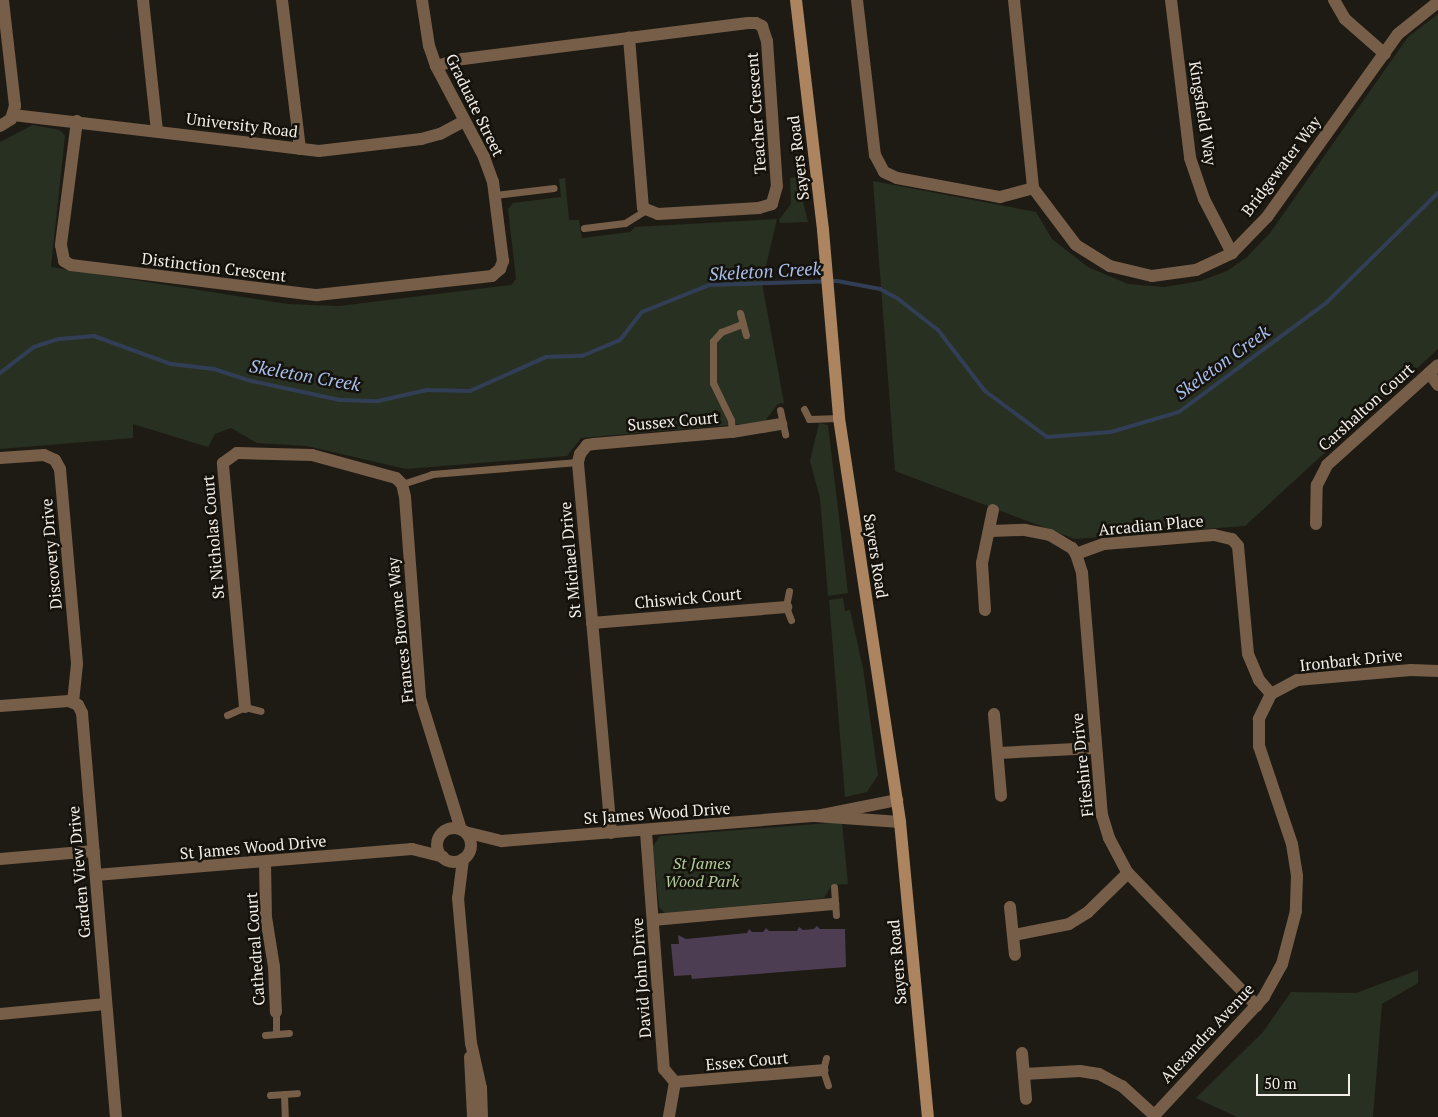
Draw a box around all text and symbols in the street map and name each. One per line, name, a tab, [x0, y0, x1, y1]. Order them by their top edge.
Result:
street label: Graduate Street	[442, 50, 508, 160]
street label: Teacher Crescent	[742, 51, 770, 175]
street label: Kingsfield Way	[1185, 59, 1221, 167]
street label: University Road	[185, 109, 299, 141]
street label: Bridgewater Way	[1237, 112, 1325, 220]
street label: Sayers Road	[783, 115, 813, 201]
street label: Distinction Crescent	[140, 249, 288, 285]
water label: Skeleton Creek	[708, 257, 822, 285]
water label: Skeleton Creek	[1170, 320, 1274, 404]
water label: Skeleton Creek	[248, 355, 362, 395]
street label: Carshalton Court	[1314, 359, 1418, 455]
street label: Sussex Court	[627, 407, 719, 435]
street label: St Nicholas Court	[198, 474, 228, 600]
street label: Discovery Drive	[37, 498, 65, 610]
street label: St Michael Drive	[555, 501, 585, 619]
street label: Arcadian Place	[1098, 511, 1204, 539]
street label: Sayers Road	[860, 512, 892, 600]
street label: Frances Browne Way	[383, 556, 417, 704]
street label: Chiswick Court	[634, 584, 742, 612]
street label: Ironbark Drive	[1299, 645, 1403, 675]
street label: Fifeshire Drive	[1067, 712, 1097, 818]
street label: St James Wood Drive	[583, 798, 731, 828]
street label: Garden View Drive	[64, 805, 94, 939]
street label: St James Wood Drive	[179, 831, 327, 863]
park label: St James Wood Park	[665, 853, 739, 891]
street label: Cathedral Court	[241, 892, 269, 1006]
street label: David John Drive	[627, 917, 655, 1039]
street label: Sayers Road	[884, 919, 910, 1005]
street label: Alexandra Avenue	[1156, 979, 1258, 1087]
street label: Essex Court	[705, 1048, 789, 1074]
scale bar	[1258, 1064, 1352, 1096]
text: 50 m	[1264, 1073, 1297, 1093]

